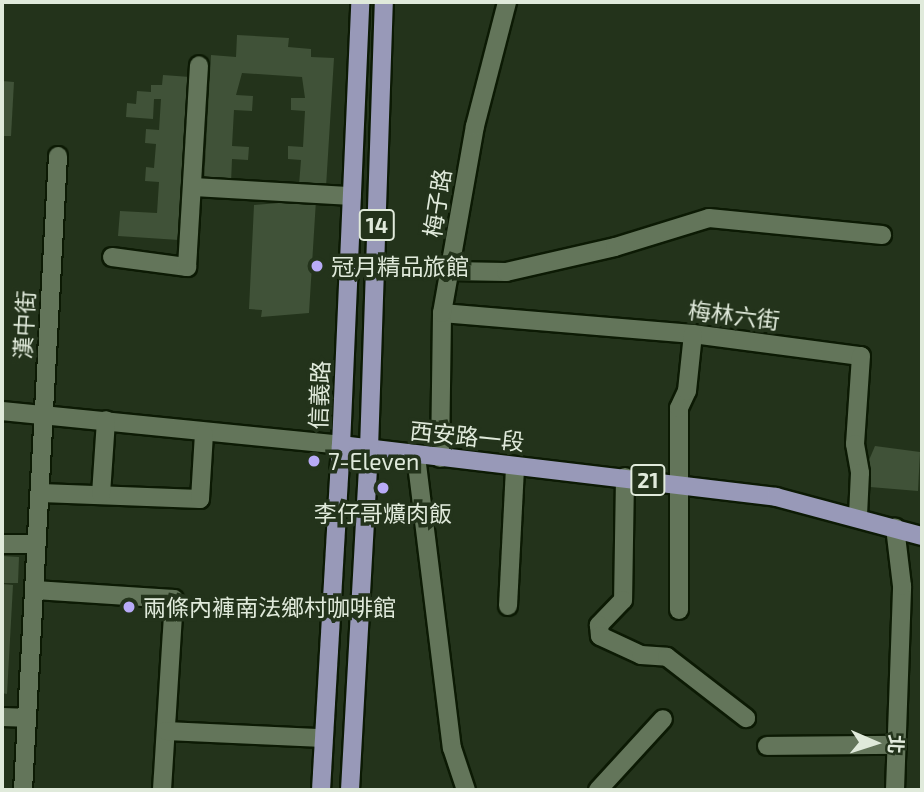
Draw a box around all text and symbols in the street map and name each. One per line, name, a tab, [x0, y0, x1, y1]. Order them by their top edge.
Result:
street label: 梅子路	[418, 167, 456, 239]
road number: 14	[358, 208, 396, 243]
place label: 冠月精品旅館	[331, 252, 469, 280]
marker: 冠月精品旅館	[309, 258, 325, 274]
street label: 漢中街	[8, 290, 40, 360]
street label: 梅林六街	[687, 296, 781, 334]
street label: 信義路	[304, 360, 334, 430]
street label: 西安路一段	[408, 416, 526, 456]
place label: 7-Eleven	[328, 447, 419, 475]
marker: 7-Eleven	[306, 453, 322, 469]
road number: 21	[629, 462, 667, 498]
marker: 李仔哥爌肉飯	[375, 480, 391, 496]
place label: 李仔哥爌肉飯	[314, 499, 452, 527]
place label: 兩條內褲南法鄉村咖啡館	[143, 593, 396, 621]
marker: 兩條內褲南法鄉村咖啡館	[121, 599, 137, 615]
north arrow	[840, 708, 910, 778]
text: 北	[884, 734, 908, 754]

